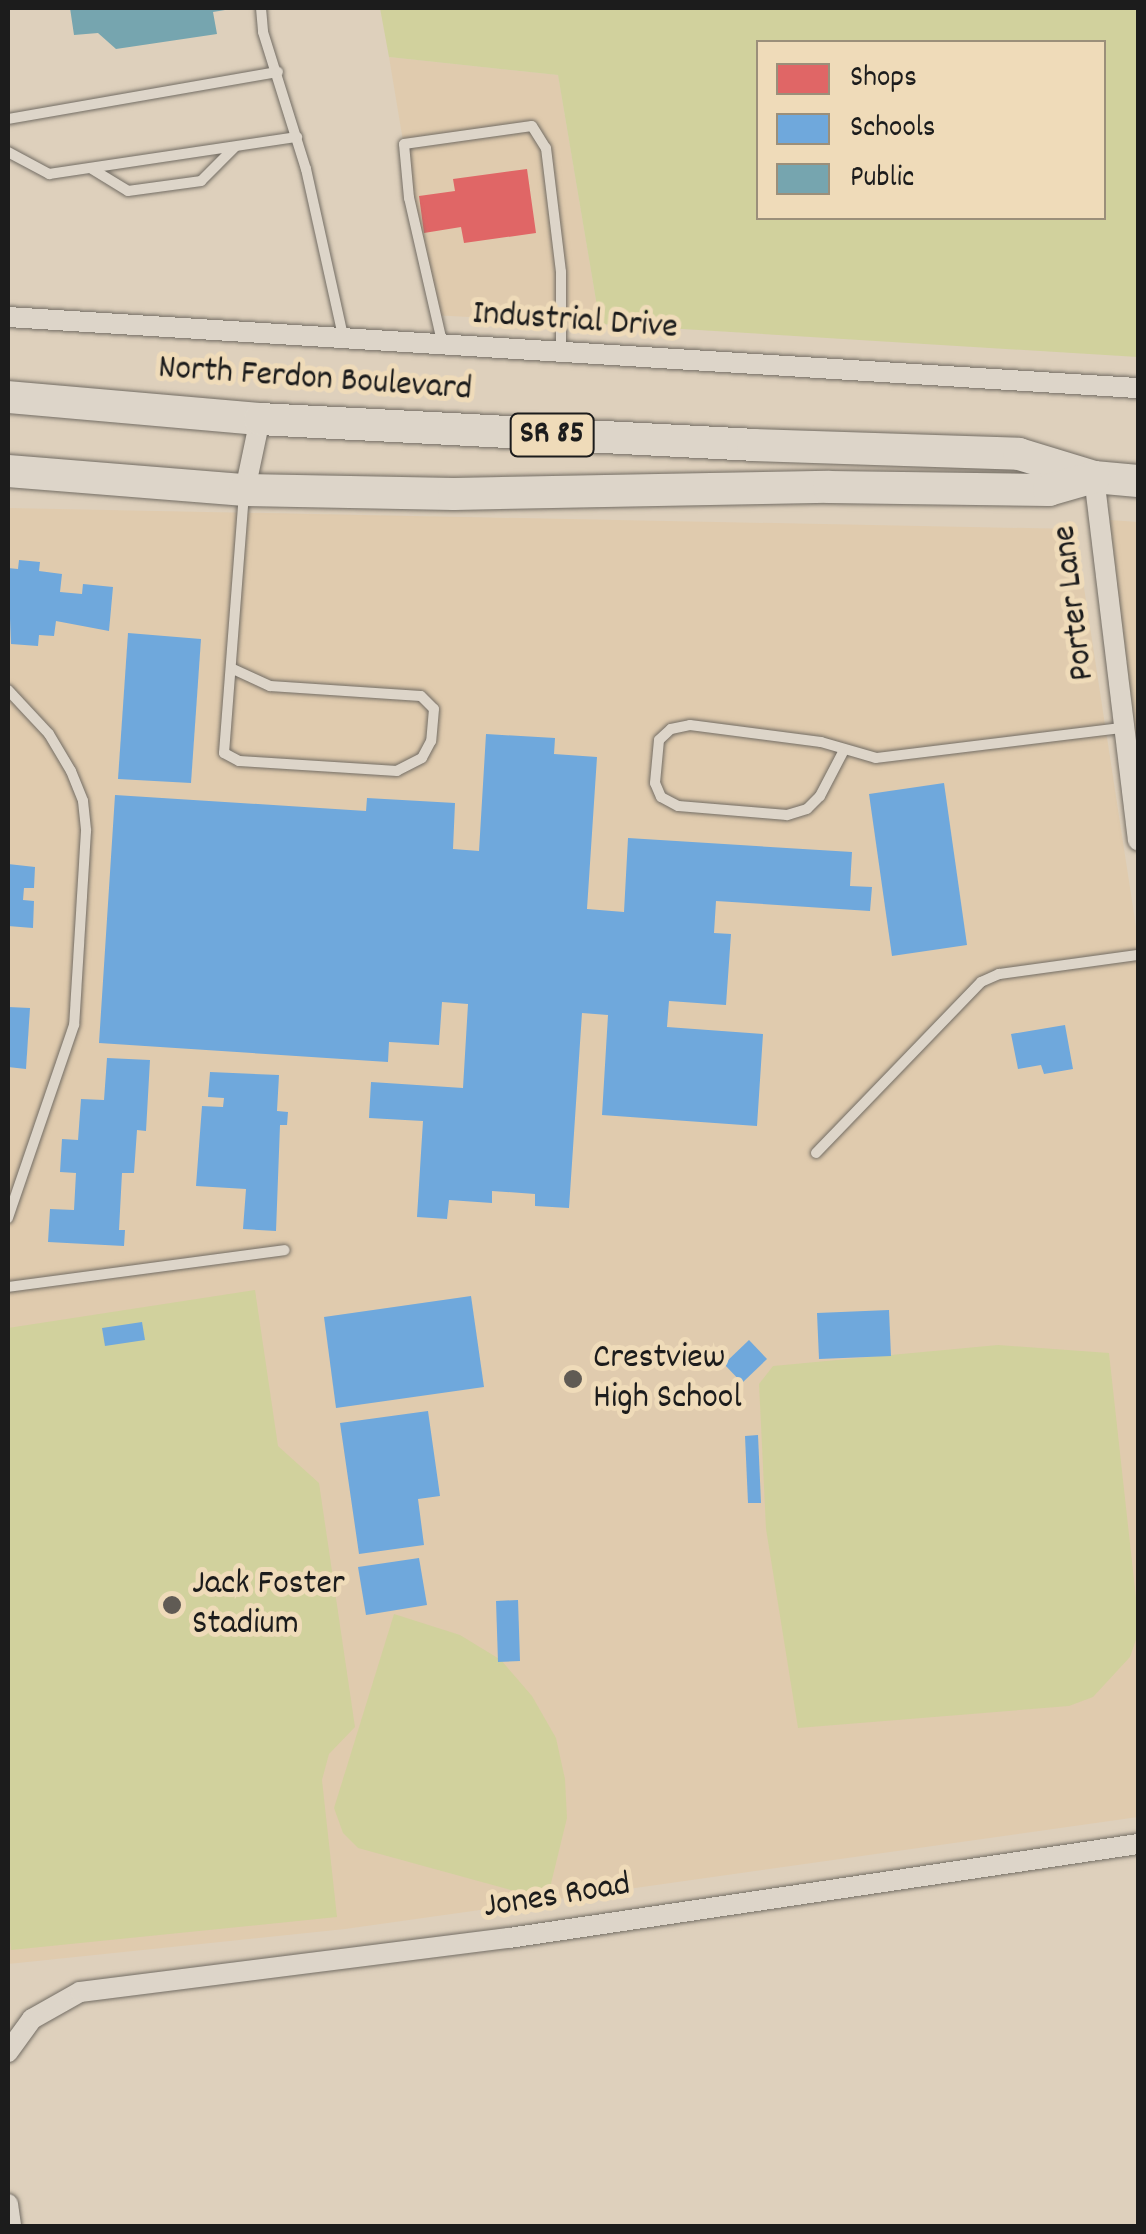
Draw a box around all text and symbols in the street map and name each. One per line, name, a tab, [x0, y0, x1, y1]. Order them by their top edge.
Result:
legend	[756, 40, 1106, 220]
text: Shops	[850, 58, 917, 101]
text: Schools	[850, 108, 936, 151]
text: Public	[850, 158, 914, 201]
street label: Industrial Drive	[471, 294, 679, 350]
street label: North Ferdon Boulevard	[157, 348, 473, 412]
road number: SR 85	[510, 408, 594, 462]
street label: Porter Lane	[1045, 523, 1105, 683]
place label: Crestview High School	[593, 1338, 742, 1420]
marker: Crestview High School	[562, 1368, 584, 1390]
place label: Jack Foster Stadium	[192, 1564, 345, 1646]
marker: Jack Foster Stadium	[161, 1594, 183, 1616]
street label: Jones Road	[481, 1865, 633, 1929]

